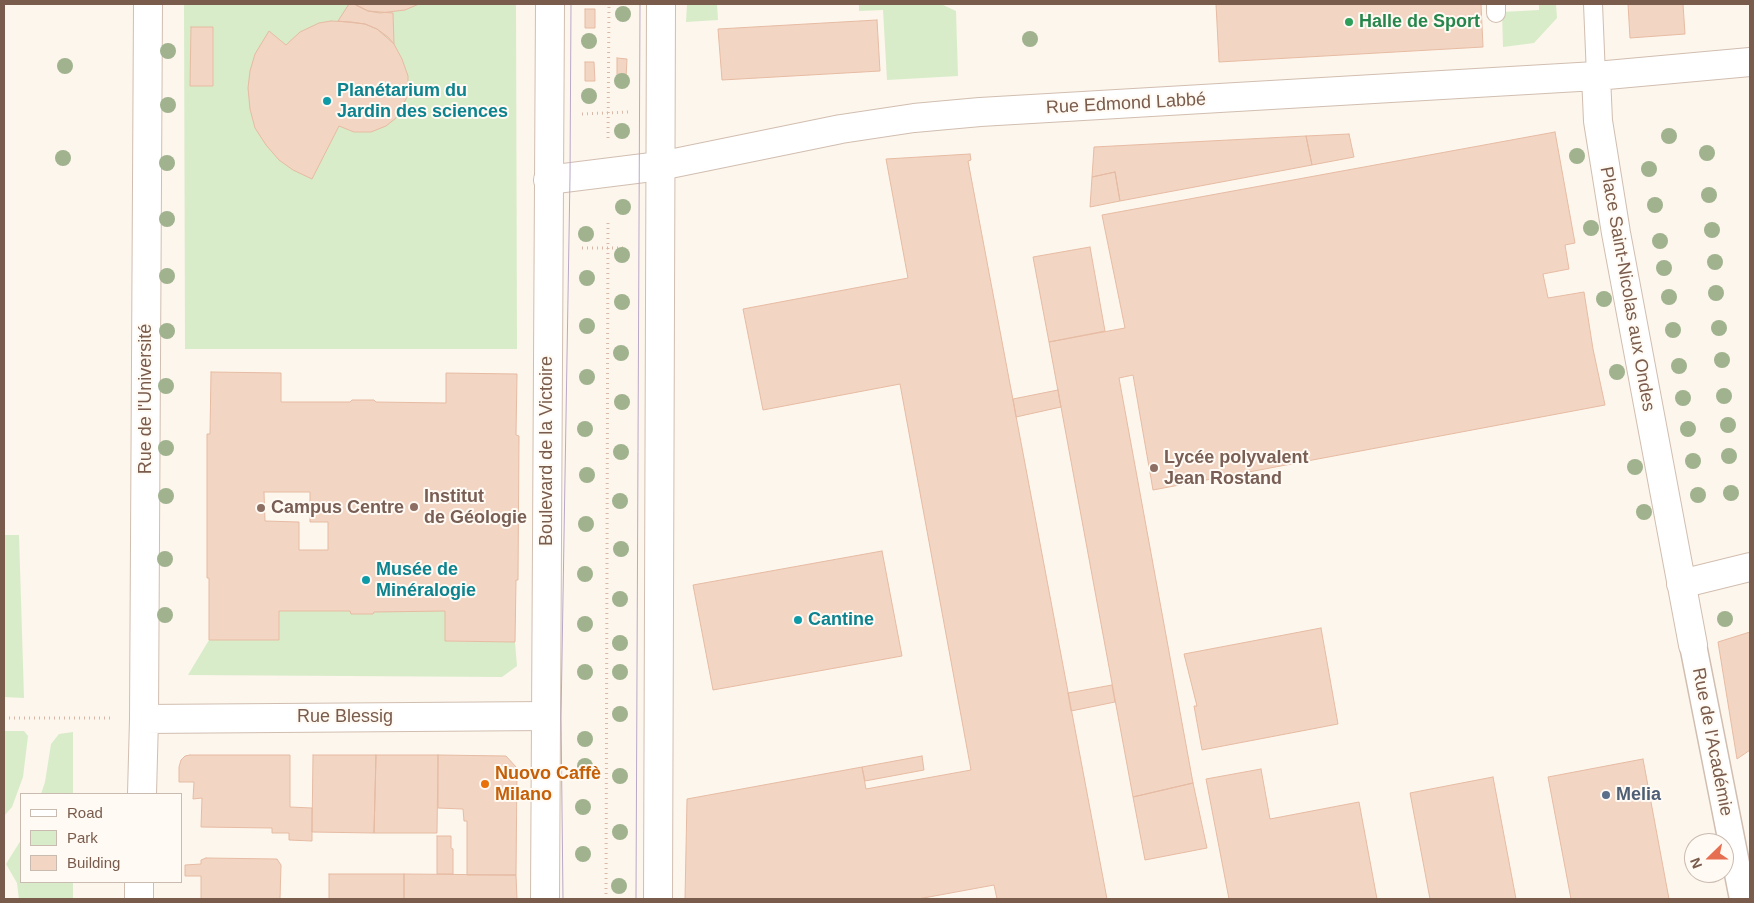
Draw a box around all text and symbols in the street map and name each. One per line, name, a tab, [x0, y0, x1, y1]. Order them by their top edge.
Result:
place label: Halle de Sport	[1359, 11, 1480, 33]
marker: Halle de Sport	[1343, 16, 1355, 28]
place label: Planétarium du Jardin des sciences	[337, 80, 508, 122]
street label: Rue Edmond Labbé	[1045, 89, 1207, 119]
marker: Planétarium du Jardin des sciences	[321, 95, 333, 107]
street label: Place Saint-Nicolas aux Ondes	[1595, 165, 1659, 413]
street label: Rue de l'Université	[135, 324, 157, 474]
street label: Boulevard de la Victoire	[536, 356, 558, 546]
place label: Lycée polyvalent Jean Rostand	[1164, 447, 1308, 489]
marker: Lycée polyvalent Jean Rostand	[1148, 462, 1160, 474]
place label: Institut de Géologie	[424, 486, 527, 528]
place label: Campus Centre	[271, 497, 404, 519]
marker: Institut de Géologie	[408, 501, 420, 513]
marker: Campus Centre	[255, 502, 267, 514]
place label: Musée de Minéralogie	[376, 559, 476, 602]
marker: Musée de Minéralogie	[360, 574, 372, 586]
place label: Cantine	[808, 609, 874, 631]
marker: Cantine	[792, 614, 804, 626]
street label: Rue de l'Académie	[1687, 666, 1737, 818]
street label: Rue Blessig	[297, 706, 393, 728]
place label: Nuovo Caffè Milano	[495, 763, 601, 806]
marker: Nuovo Caffè Milano	[479, 778, 491, 790]
place label: Melia	[1616, 784, 1661, 806]
marker: Melia	[1600, 789, 1612, 801]
legend	[20, 793, 182, 883]
text: Road	[67, 804, 103, 821]
text: Park	[67, 829, 98, 846]
north arrow	[1684, 833, 1734, 883]
text: Building	[67, 854, 120, 871]
text: N	[1687, 856, 1705, 871]

